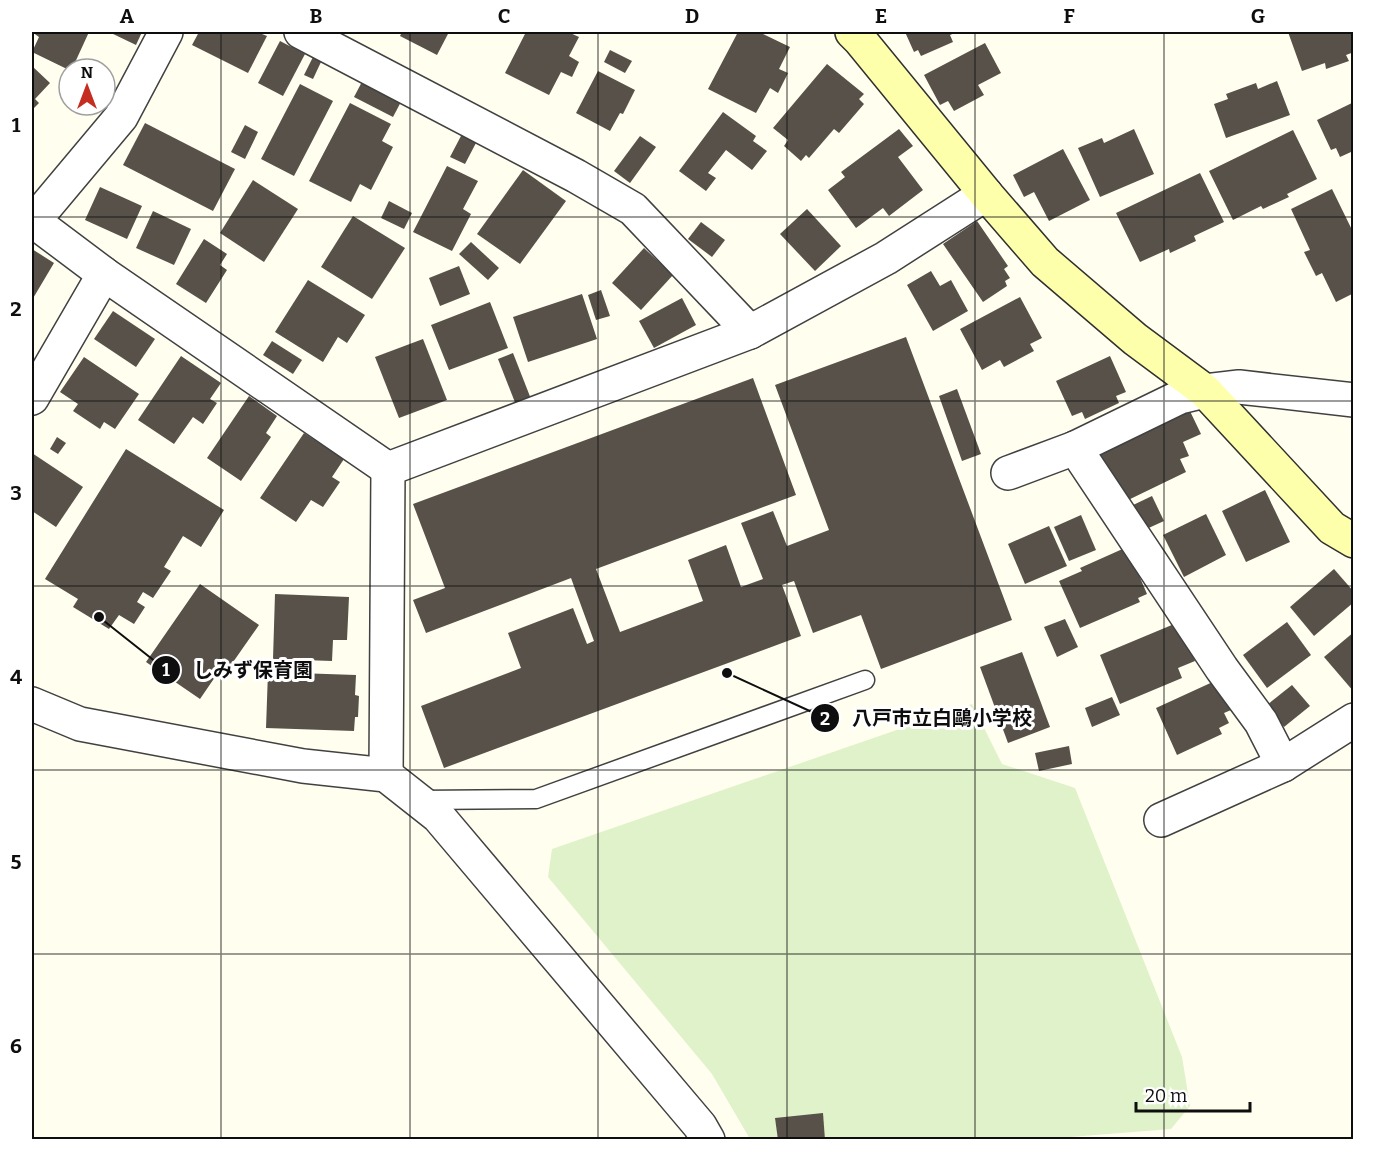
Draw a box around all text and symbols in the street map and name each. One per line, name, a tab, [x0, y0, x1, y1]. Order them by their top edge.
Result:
text: A	[120, 4, 135, 28]
text: B	[310, 4, 323, 28]
text: C	[498, 4, 510, 28]
text: D	[685, 4, 699, 28]
text: E	[875, 4, 887, 28]
text: F	[1063, 4, 1075, 28]
text: G	[1251, 4, 1265, 28]
north arrow	[57, 57, 117, 117]
text: N	[81, 63, 93, 82]
text: 1	[12, 113, 21, 137]
text: 2	[10, 297, 22, 321]
text: 3	[10, 481, 22, 505]
callout: しみず保育園	[151, 651, 325, 689]
text: しみず保育園	[193, 658, 313, 682]
text: 1	[162, 659, 170, 681]
text: 4	[10, 665, 22, 689]
callout: 八戸市立白鷗小学校	[810, 699, 1044, 737]
text: 八戸市立白鷗小学校	[852, 706, 1032, 730]
text: 2	[820, 708, 830, 730]
text: 5	[11, 850, 22, 874]
text: 6	[10, 1034, 22, 1058]
scale bar	[1136, 1075, 1250, 1113]
text: 20 m	[1145, 1085, 1187, 1107]

